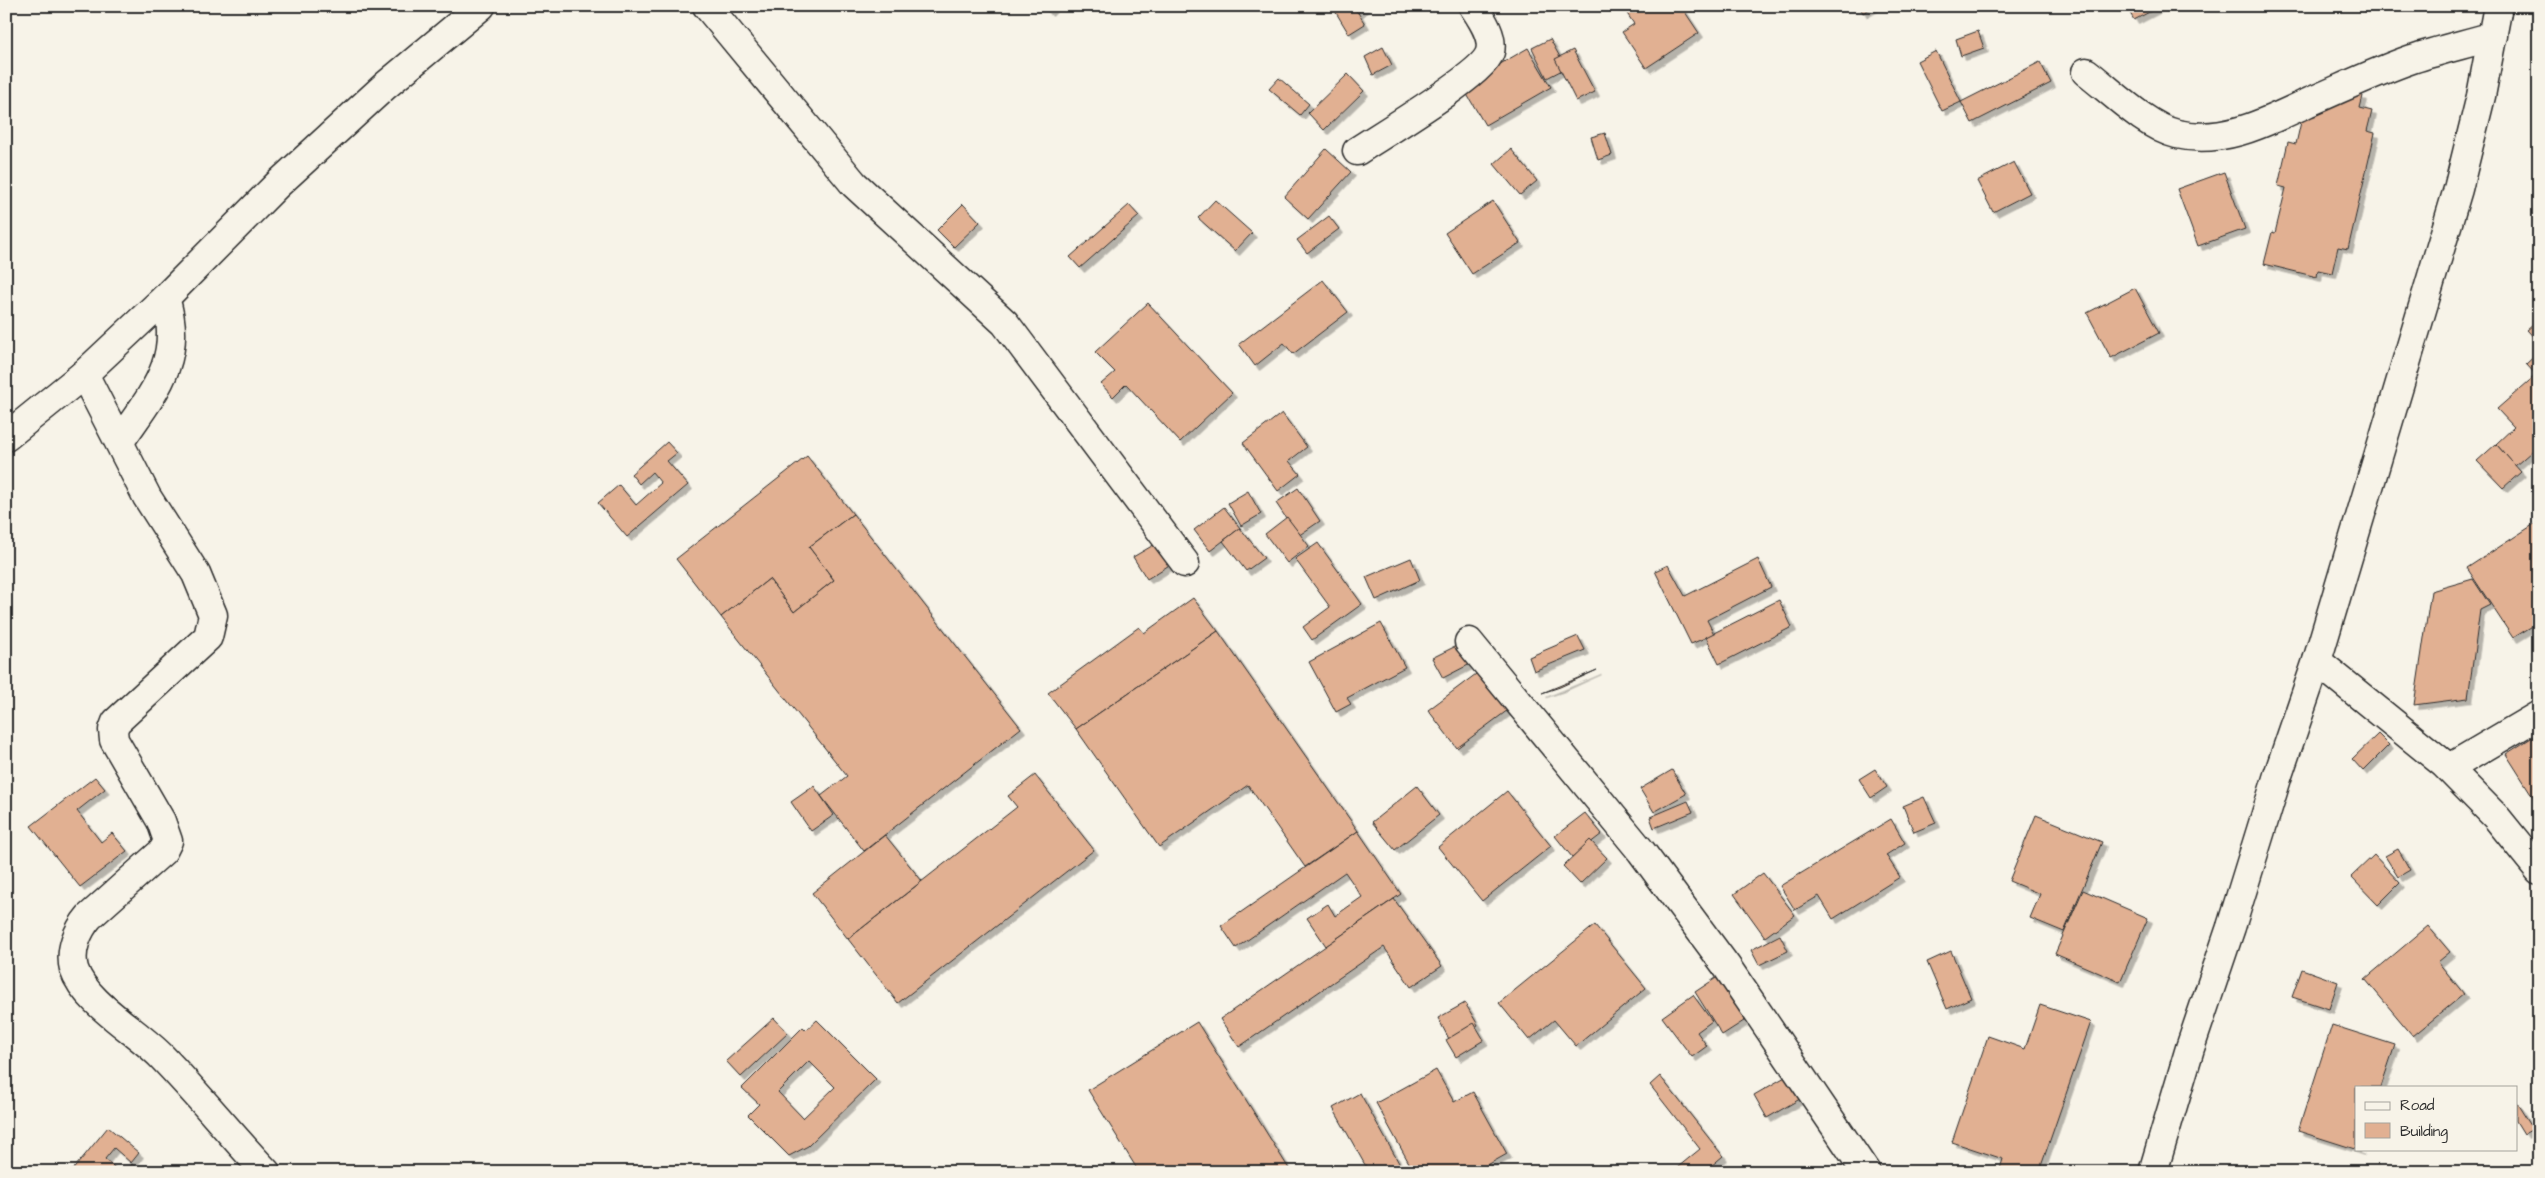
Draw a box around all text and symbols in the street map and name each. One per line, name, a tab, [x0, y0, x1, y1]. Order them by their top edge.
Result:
legend	[2355, 1086, 2518, 1150]
text: Road	[2400, 1095, 2435, 1116]
text: Building	[2400, 1121, 2448, 1143]

